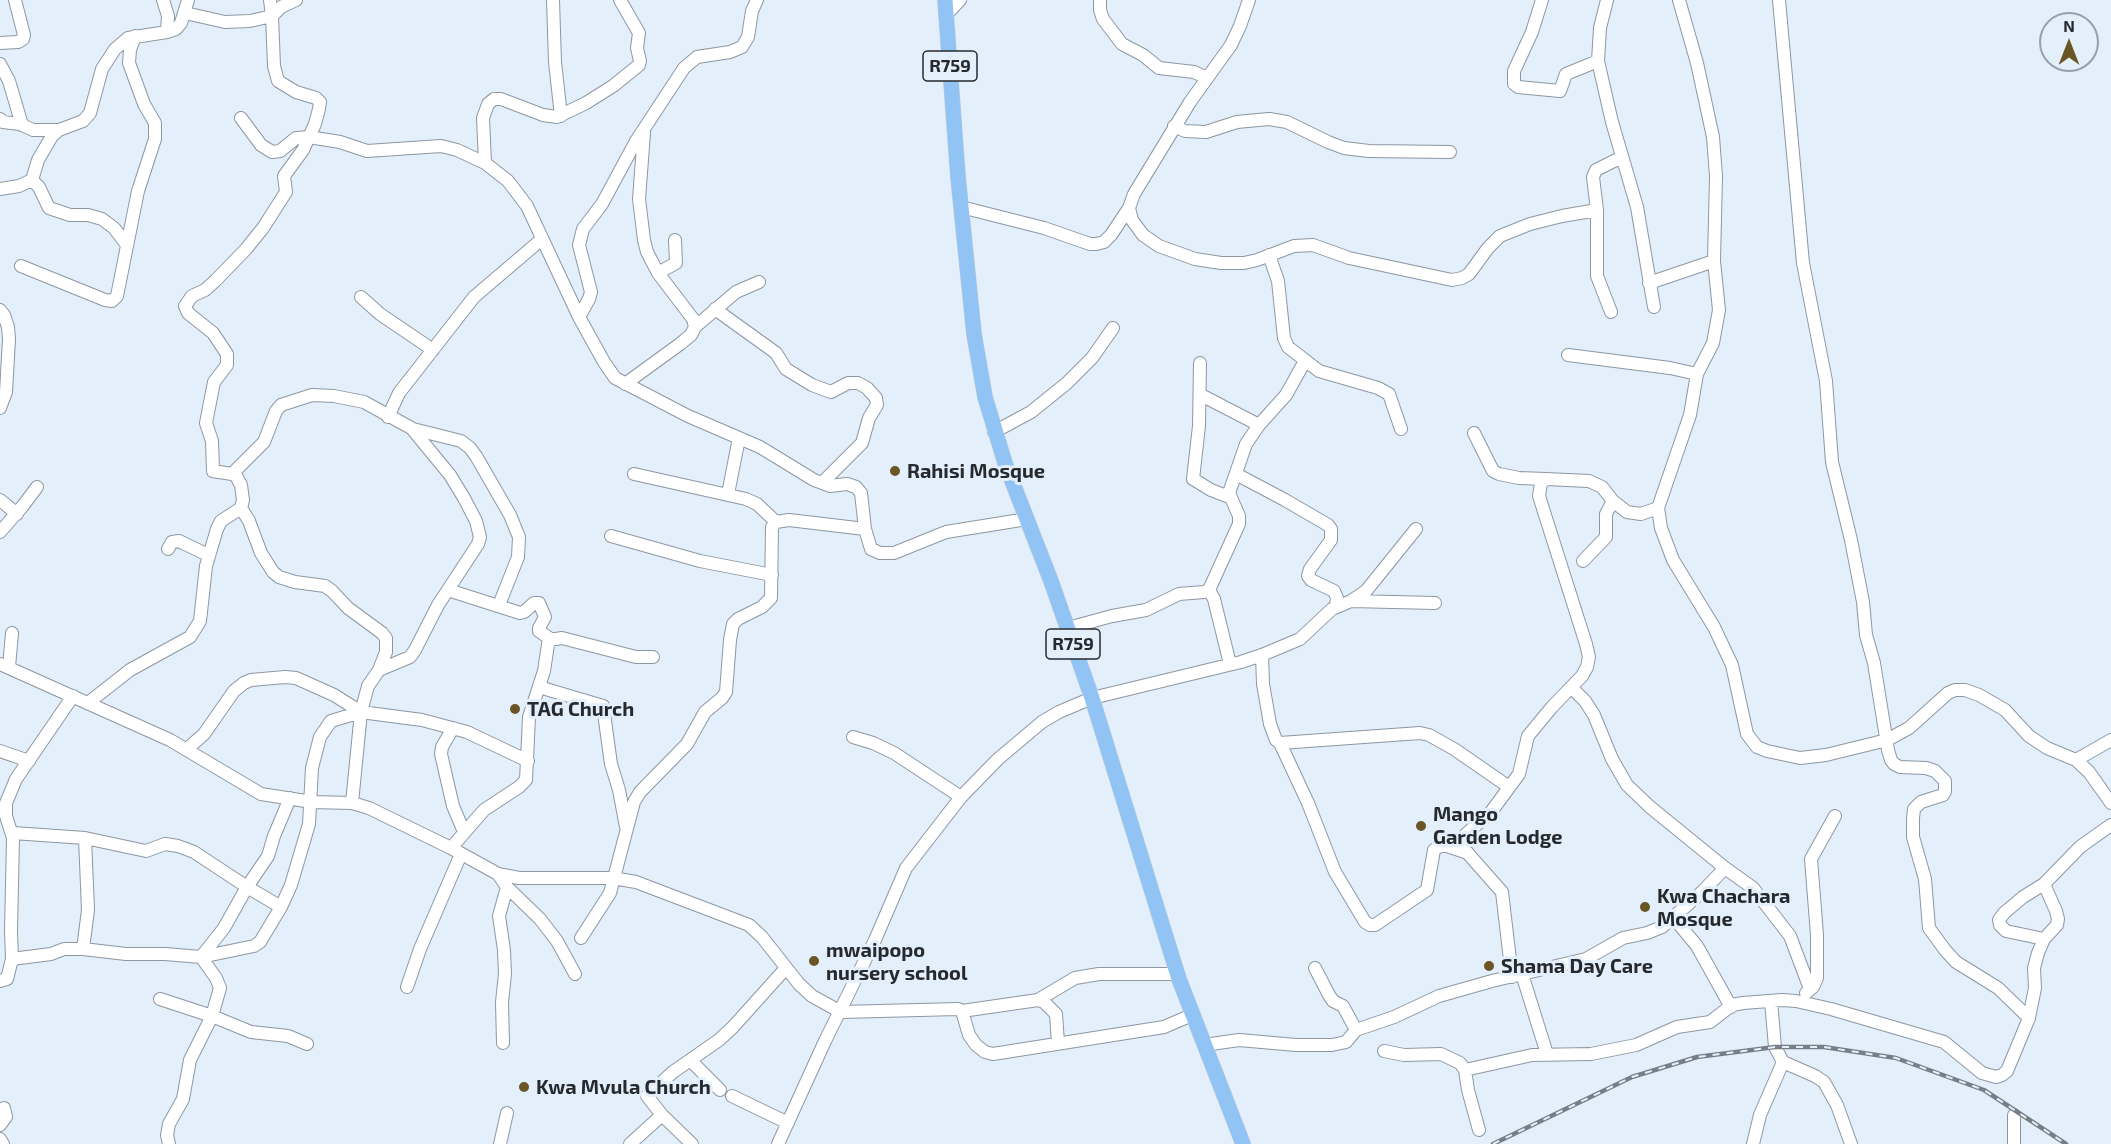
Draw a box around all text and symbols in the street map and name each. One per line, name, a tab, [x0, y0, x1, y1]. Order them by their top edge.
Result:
north arrow	[2039, 12, 2099, 72]
text: N	[2063, 16, 2075, 35]
road number: R759	[923, 51, 977, 81]
place label: Rahisi Mosque	[907, 459, 1045, 483]
marker: Rahisi Mosque	[888, 464, 902, 478]
road number: R759	[1046, 629, 1100, 659]
place label: TAG Church	[527, 697, 634, 721]
marker: TAG Church	[508, 702, 522, 716]
place label: Mango Garden Lodge	[1433, 802, 1563, 849]
marker: Mango Garden Lodge	[1414, 819, 1428, 833]
place label: Kwa Chachara Mosque	[1657, 884, 1791, 931]
marker: Kwa Chachara Mosque	[1638, 900, 1652, 914]
place label: mwaipopo nursery school	[826, 938, 967, 985]
marker: mwaipopo nursery school	[807, 954, 821, 968]
place label: Shama Day Care	[1501, 954, 1653, 978]
marker: Shama Day Care	[1482, 959, 1496, 973]
place label: Kwa Mvula Church	[536, 1075, 711, 1099]
marker: Kwa Mvula Church	[517, 1080, 531, 1094]

